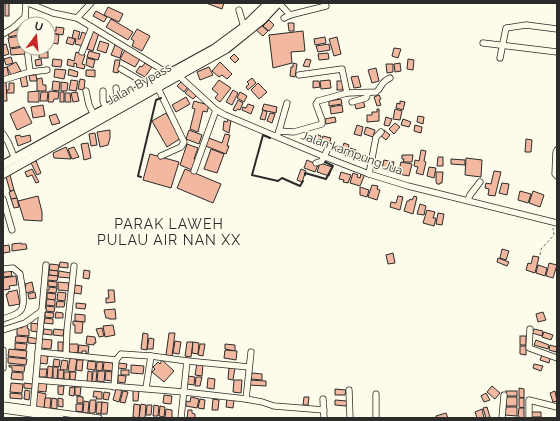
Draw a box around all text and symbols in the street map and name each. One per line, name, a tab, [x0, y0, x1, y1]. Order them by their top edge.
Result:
north arrow	[16, 16, 56, 56]
text: U	[33, 19, 44, 34]
street label: Jalan Bypass	[104, 60, 174, 108]
street label: Jalan kampung Jua	[299, 128, 405, 178]
district label: PARAK LAWEH PULAU AIR NAN XX	[97, 216, 241, 248]

